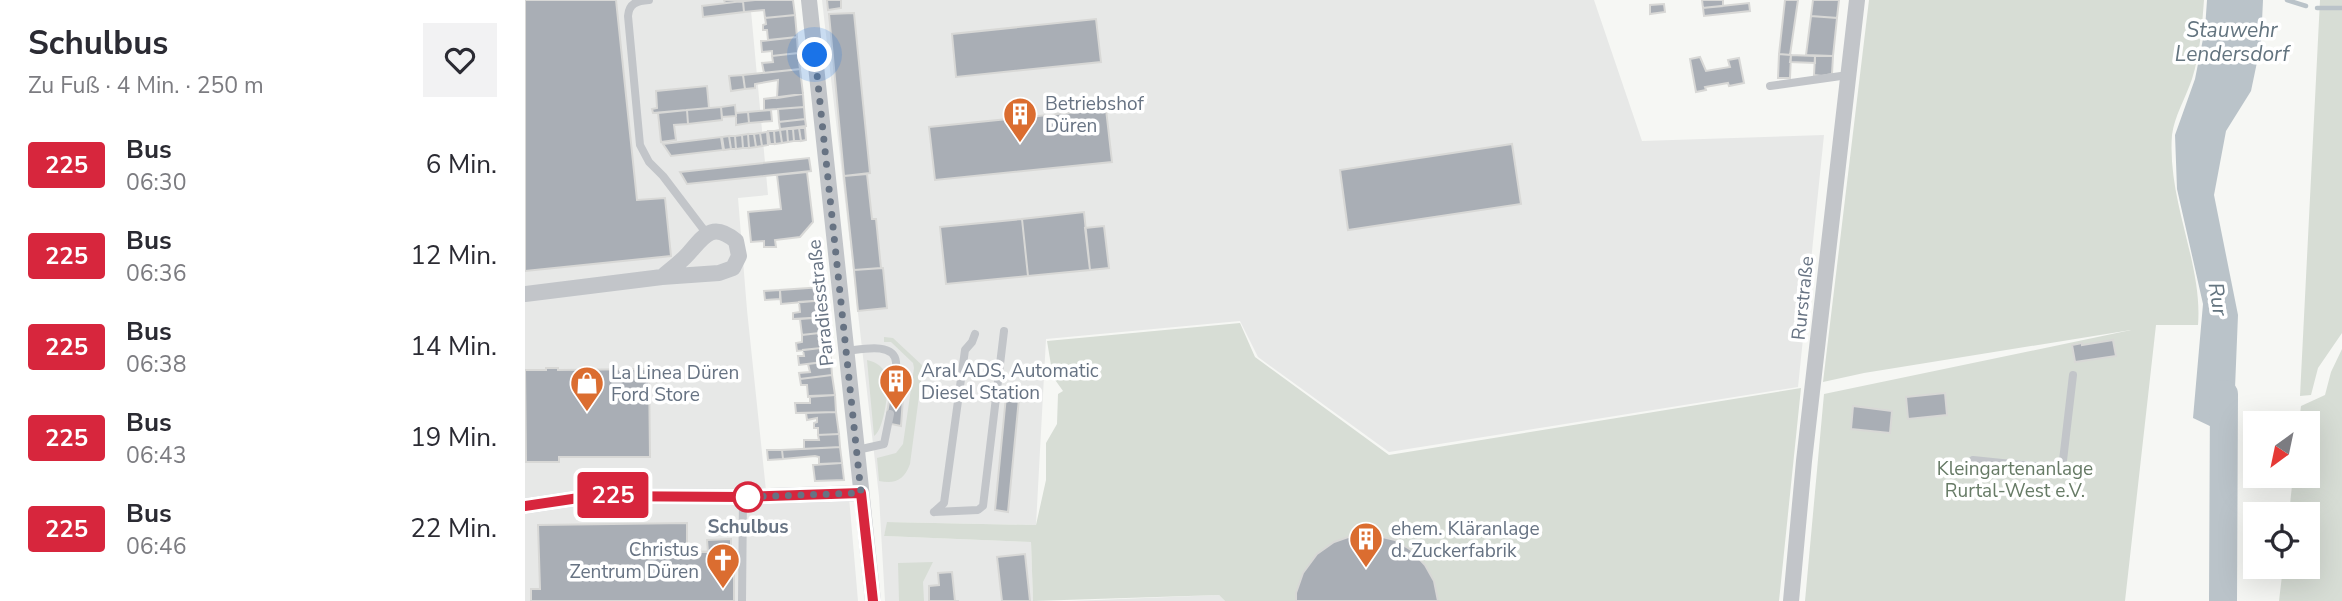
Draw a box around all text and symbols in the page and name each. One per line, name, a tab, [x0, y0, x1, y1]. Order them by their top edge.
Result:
water label: Stauwehr Lendersdorf	[2175, 16, 2291, 68]
text: Schulbus	[28, 21, 168, 66]
button: heart	[423, 23, 497, 97]
your location	[797, 37, 832, 72]
text: Zu Fuß · 4 Min. · 250 m	[28, 70, 264, 101]
place label: Betriebshof Düren	[1045, 91, 1144, 139]
building icon: Betriebshof Düren	[1001, 95, 1039, 144]
text: Bus	[126, 132, 172, 167]
text: 6 Min.	[426, 147, 497, 182]
text: 225	[45, 149, 88, 181]
text: 06:30	[126, 167, 186, 198]
text: Bus	[126, 223, 172, 258]
text: 12 Min.	[410, 238, 497, 273]
street label: Paradiesstraße	[801, 238, 841, 368]
text: 225	[45, 240, 88, 272]
street label: Rurstraße	[1786, 255, 1820, 341]
text: 06:36	[126, 258, 186, 289]
water label: Rur	[2202, 280, 2235, 318]
text: Bus	[126, 314, 172, 349]
text: 14 Min.	[410, 329, 497, 364]
text: 225	[45, 331, 88, 363]
text: 06:38	[126, 349, 186, 380]
place label: Aral ADS, Automatic Diesel Station	[921, 358, 1099, 406]
place label: La Linea Düren Ford Store	[611, 360, 739, 408]
building icon: Aral ADS, Automatic Diesel Station	[877, 362, 915, 411]
shop icon: La Linea Düren Ford Store	[568, 364, 606, 413]
text: Bus	[126, 405, 172, 440]
north arrow	[2243, 411, 2321, 488]
map controls	[2243, 411, 2320, 579]
text: 19 Min.	[410, 420, 497, 455]
text: 225	[45, 422, 88, 454]
text: 06:43	[126, 440, 186, 471]
park label: Kleingartenanlage Rurtal-West e.V.	[1937, 456, 2093, 504]
line badge: 225	[573, 472, 653, 518]
text: 225	[591, 479, 635, 511]
marker: Schulbus	[733, 482, 763, 512]
text: Bus	[126, 496, 172, 531]
button: locate	[2243, 502, 2320, 579]
text: 22 Min.	[410, 511, 497, 546]
text: 225	[45, 513, 88, 545]
place label: Schulbus	[708, 514, 788, 540]
place label: ehem. Kläranlage d. Zuckerfabrik	[1391, 516, 1540, 564]
building icon: ehem. Kläranlage d. Zuckerfabrik	[1347, 520, 1385, 569]
text: 06:46	[126, 531, 186, 562]
place label: Christus Zentrum Düren	[570, 537, 699, 585]
church icon: Christus Zentrum Düren	[704, 541, 742, 590]

